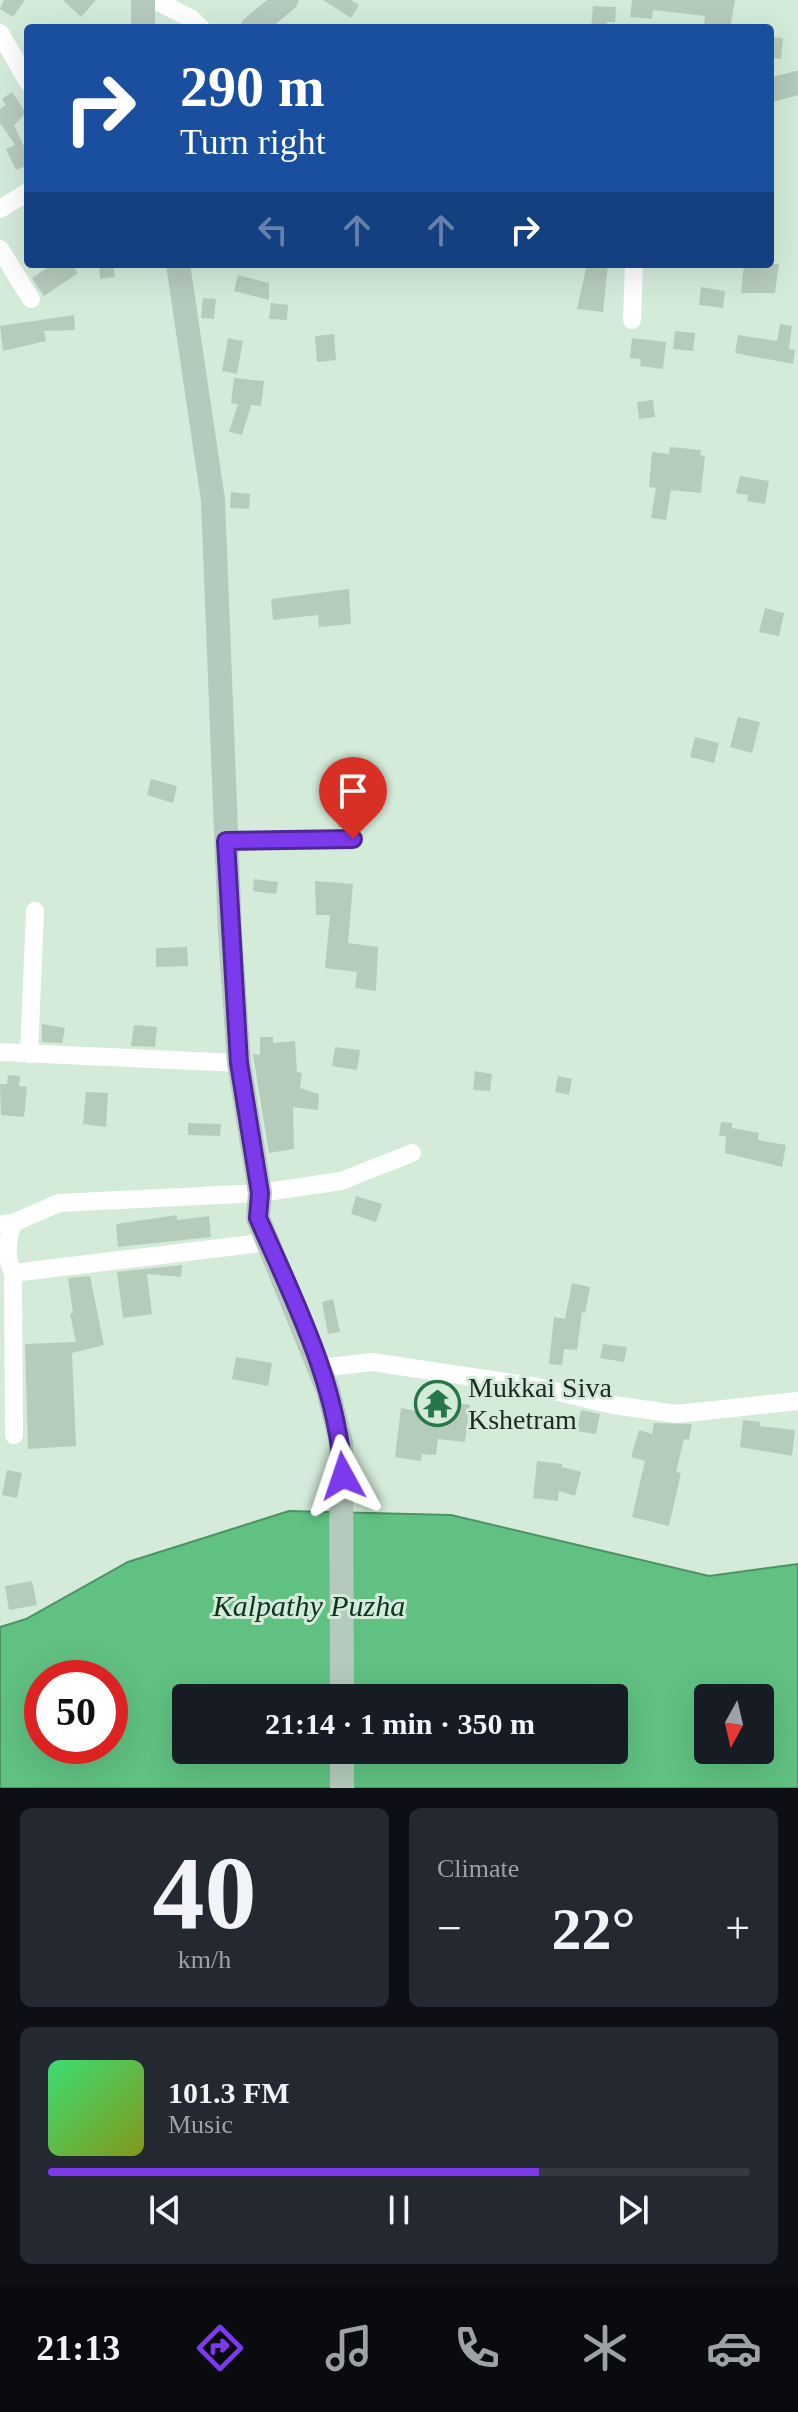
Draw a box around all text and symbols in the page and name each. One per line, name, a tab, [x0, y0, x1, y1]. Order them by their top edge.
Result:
icon: right	[48, 56, 152, 160]
text: 290 m	[180, 56, 325, 118]
text: Turn right	[180, 122, 326, 162]
icon: left	[251, 208, 295, 252]
icon: ahead	[335, 208, 379, 252]
icon: ahead	[419, 208, 463, 252]
icon: right	[503, 208, 547, 252]
pin	[319, 757, 387, 839]
icon: arrive	[331, 769, 375, 813]
place label: Mukkai Siva Kshetram	[468, 1372, 612, 1435]
temple icon: Mukkai Siva Kshetram	[413, 1379, 461, 1427]
position arrow	[301, 1434, 385, 1518]
water label: Kalpathy Puzha	[212, 1589, 405, 1622]
speed limit sign: 50	[24, 1660, 128, 1764]
north arrow	[694, 1684, 774, 1764]
map controls	[694, 1684, 774, 1764]
text: 21:14 · 1 min · 350 m	[265, 1707, 535, 1740]
text: 40	[153, 1835, 257, 1950]
text: Climate	[437, 1854, 519, 1883]
text: 22°	[552, 1896, 636, 1962]
text: −	[437, 1904, 462, 1953]
text: +	[725, 1904, 750, 1953]
text: km/h	[178, 1945, 231, 1974]
text: 101.3 FM	[168, 2076, 290, 2109]
text: Music	[168, 2110, 233, 2139]
icon: previous	[143, 2188, 187, 2232]
icon: pause	[377, 2188, 421, 2232]
icon: next	[611, 2188, 655, 2232]
icon: directions	[192, 2320, 248, 2376]
icon: music	[321, 2320, 377, 2376]
icon: phone	[449, 2320, 505, 2376]
icon: climate	[577, 2320, 633, 2376]
icon: car	[706, 2320, 762, 2376]
text: 21:13	[36, 2328, 120, 2368]

